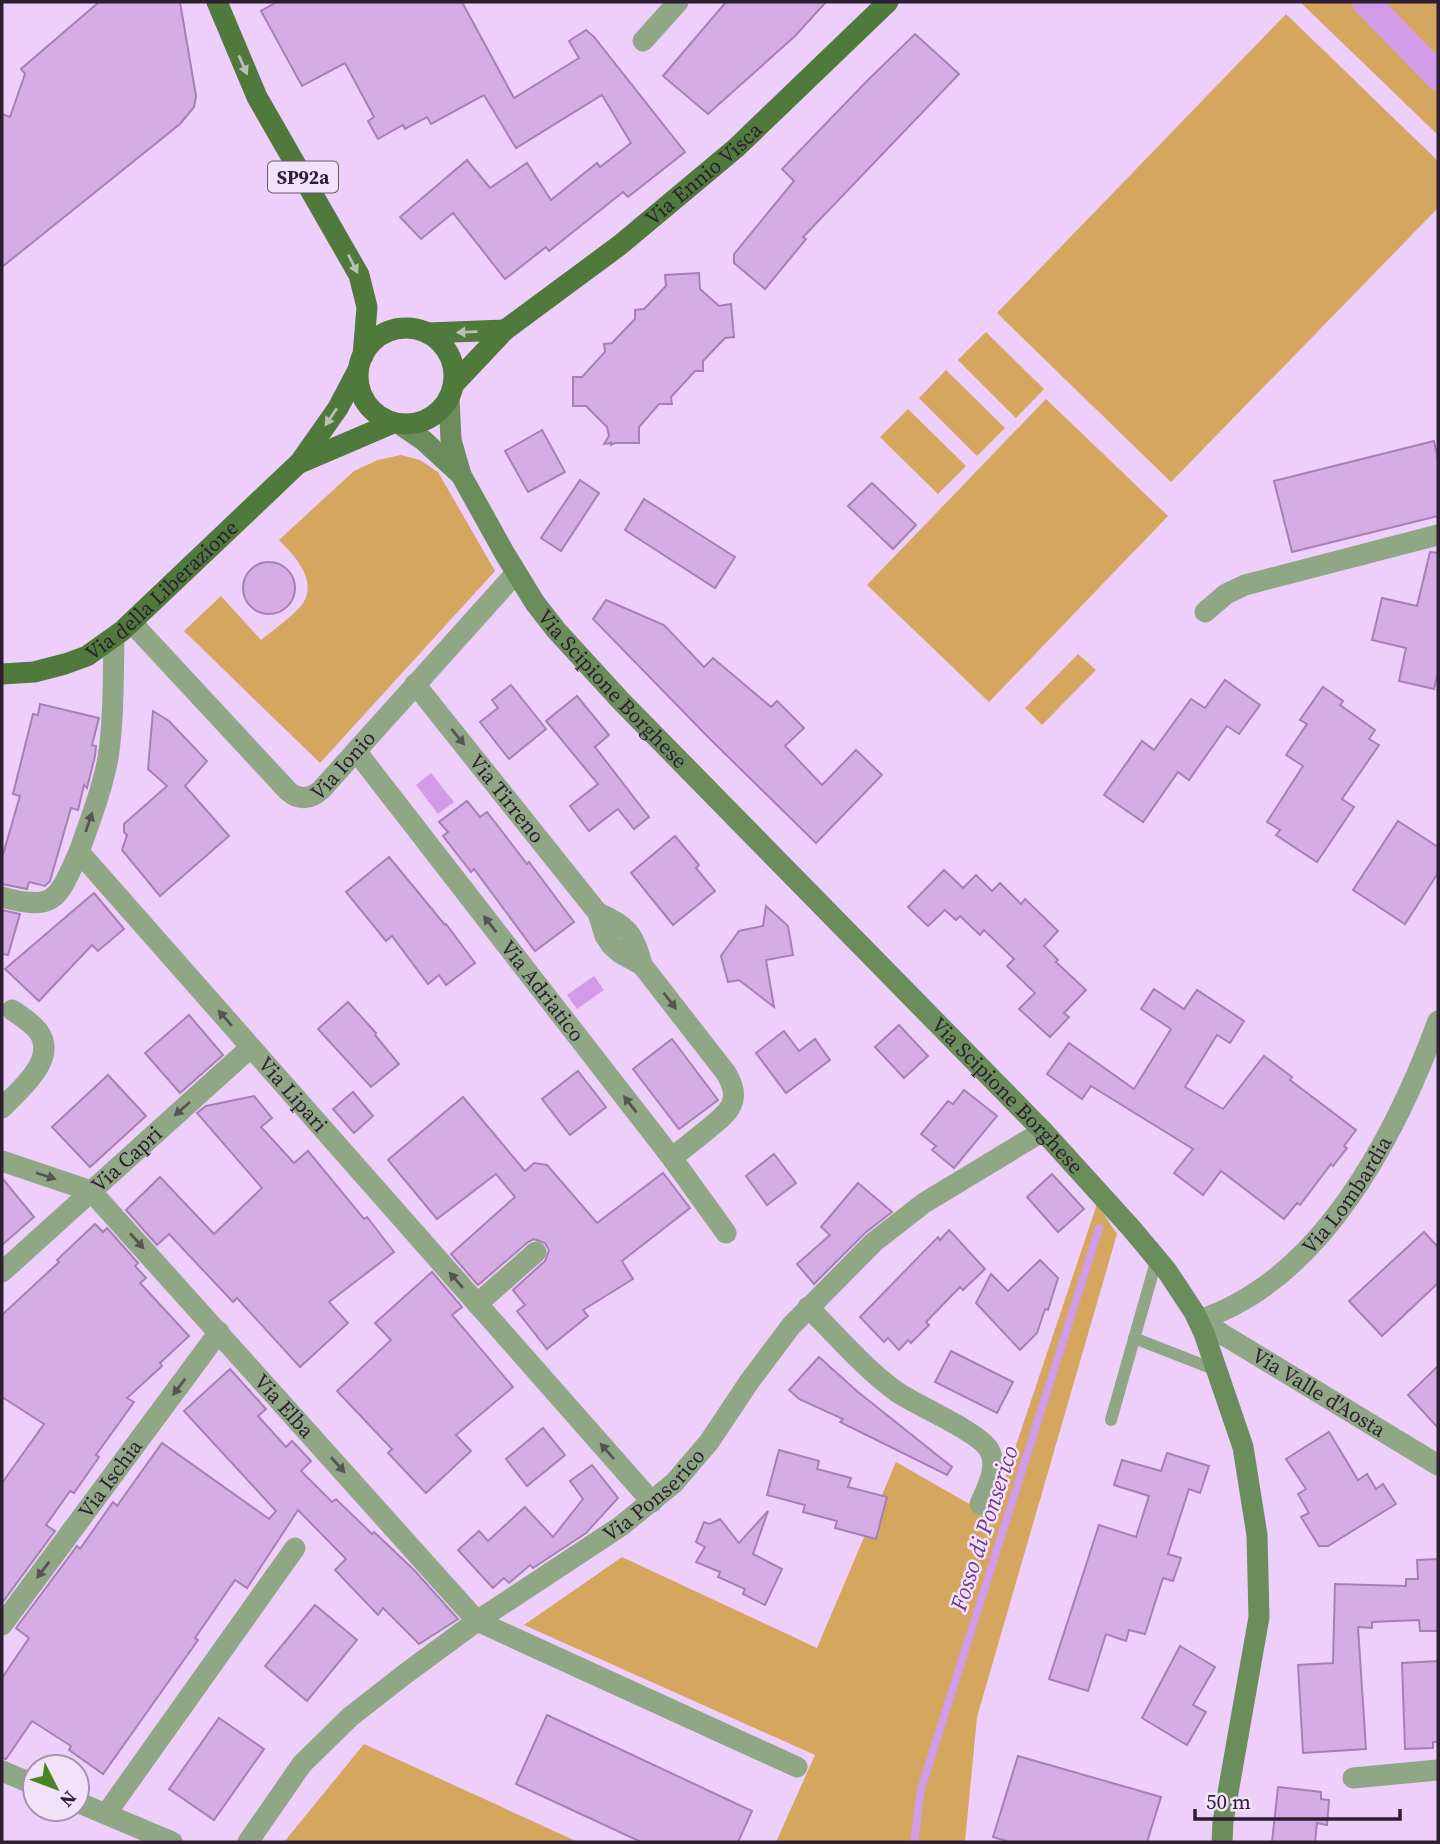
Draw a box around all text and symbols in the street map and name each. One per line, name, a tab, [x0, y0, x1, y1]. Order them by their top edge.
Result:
one-way arrow	[237, 55, 249, 75]
street label: Via Ennio Visca	[639, 115, 768, 232]
road number: SP92a	[268, 162, 338, 192]
one-way arrow	[347, 254, 359, 274]
one-way arrow	[455, 326, 477, 337]
one-way arrow	[325, 408, 338, 427]
street label: Via della Liberazione	[79, 513, 244, 667]
street label: Via Scipione Borghese	[531, 603, 694, 775]
street label: Via Ionio	[304, 724, 382, 807]
one-way arrow	[450, 728, 465, 746]
street label: Via Tirreno	[463, 748, 552, 849]
one-way arrow	[84, 812, 95, 833]
one-way arrow	[484, 915, 498, 933]
street label: Via Adriatico	[494, 934, 592, 1048]
one-way arrow	[662, 991, 677, 1009]
one-way arrow	[218, 1009, 233, 1026]
street label: Via Scipione Borghese	[925, 1010, 1090, 1180]
street label: Via Lipari	[252, 1050, 334, 1138]
one-way arrow	[622, 1095, 637, 1113]
one-way arrow	[173, 1101, 191, 1117]
street label: Via Capri	[85, 1119, 168, 1199]
street label: Via Lombardia	[1295, 1130, 1398, 1260]
one-way arrow	[36, 1171, 57, 1182]
one-way arrow	[129, 1233, 144, 1250]
one-way arrow	[449, 1272, 465, 1289]
street label: Via Valle d'Aosta	[1247, 1341, 1391, 1444]
street label: Via Elba	[248, 1367, 321, 1444]
one-way arrow	[172, 1378, 186, 1396]
street label: Via Ischia	[71, 1433, 149, 1524]
water label: Fosso di Ponserico	[942, 1441, 1026, 1616]
street label: Via Ponserico	[597, 1442, 711, 1548]
one-way arrow	[599, 1442, 615, 1460]
one-way arrow	[330, 1457, 345, 1474]
one-way arrow	[36, 1561, 50, 1579]
north arrow	[21, 1753, 91, 1823]
scale bar	[1195, 1778, 1400, 1822]
text: N	[54, 1786, 83, 1813]
text: 50 m	[1206, 1787, 1251, 1816]

